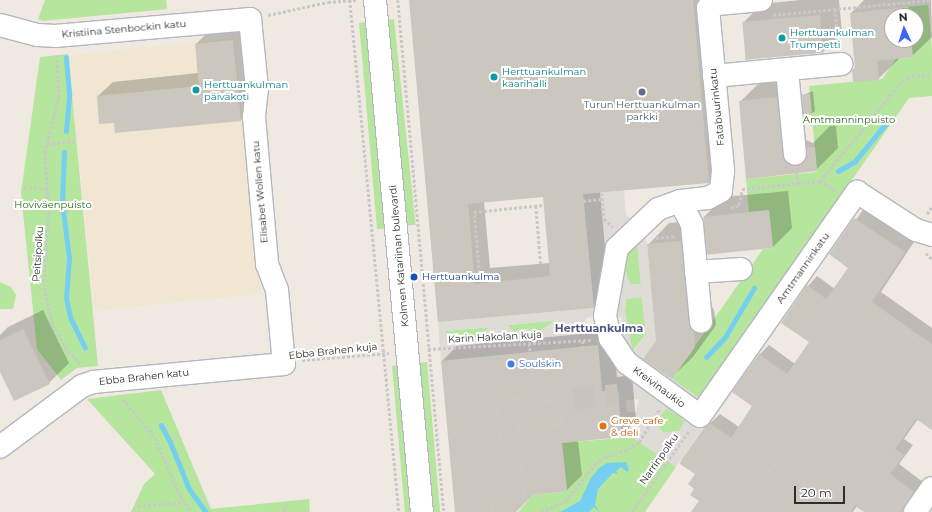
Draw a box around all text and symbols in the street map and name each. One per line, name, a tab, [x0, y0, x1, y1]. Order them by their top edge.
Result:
north arrow	[884, 8, 924, 48]
text: N	[898, 10, 908, 24]
street label: Kristiina Stenbockin katu	[61, 18, 187, 40]
place label: Herttuankulman Trumpetti	[790, 26, 874, 50]
marker: Herttuankulman Trumpetti	[777, 33, 787, 43]
place label: Herttuankulman kaarihalli	[502, 65, 586, 88]
street label: Fatabuurinkatu	[707, 68, 727, 146]
marker: Herttuankulman kaarihalli	[489, 72, 499, 82]
place label: Herttuankulman päiväkoti	[204, 78, 288, 102]
marker: Herttuankulman päiväkoti	[191, 85, 201, 95]
marker: Turun Herttuankulman parkki	[637, 87, 647, 97]
place label: Turun Herttuankulman parkki	[584, 98, 700, 122]
park label: Amtmanninpuisto	[803, 114, 895, 126]
street label: Elisabet Wollen katu	[250, 140, 270, 244]
street label: Kolmen Katariinan bulevardi	[387, 185, 411, 327]
park label: Hoviväenpuisto	[14, 199, 92, 211]
street label: Peitsipolku	[30, 226, 46, 282]
street label: Amtmanninkatu	[774, 230, 832, 306]
place label: Herttuankulma	[422, 271, 499, 283]
marker: Herttuankulma	[409, 272, 419, 282]
district label: Herttuankulma	[555, 321, 643, 335]
street label: Karin Hakolan kuja	[448, 329, 542, 345]
street label: Ebba Brahen kuja	[288, 340, 378, 362]
place label: Soulskin	[519, 358, 561, 370]
marker: Soulskin	[506, 359, 516, 369]
street label: Kreivinaukio	[630, 364, 688, 410]
street label: Ebba Brahen katu	[98, 366, 190, 388]
place label: Greve cafe & deli	[611, 414, 663, 438]
marker: Greve cafe & deli	[598, 421, 608, 431]
street label: Narrinpolku	[637, 431, 681, 487]
scale bar	[796, 478, 847, 504]
text: 20 m	[801, 485, 832, 500]

